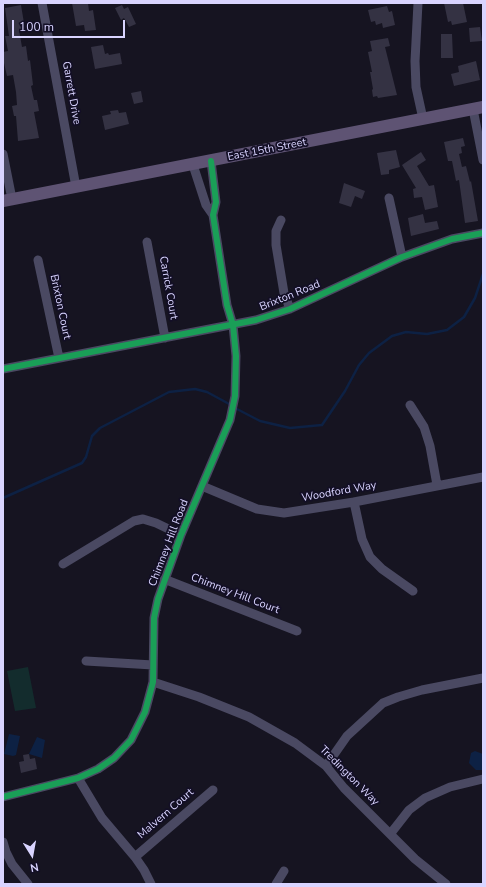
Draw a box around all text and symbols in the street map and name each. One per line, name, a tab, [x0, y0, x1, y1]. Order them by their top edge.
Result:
scale bar	[14, 12, 127, 38]
text: 100 m	[19, 19, 54, 35]
street label: Garrett Drive	[59, 60, 83, 126]
street label: East 15th Street	[226, 136, 308, 164]
street label: Carrick Court	[156, 255, 180, 321]
street label: Brixton Court	[47, 273, 73, 341]
street label: Brixton Road	[258, 278, 322, 314]
street label: Woodford Way	[301, 479, 377, 505]
street label: Chimney Hill Road	[146, 498, 192, 588]
street label: Chimney Hill Court	[189, 571, 281, 617]
street label: Tredington Way	[316, 743, 382, 809]
street label: Malvern Court	[135, 786, 197, 842]
north arrow	[12, 835, 52, 875]
text: N	[29, 859, 40, 875]

